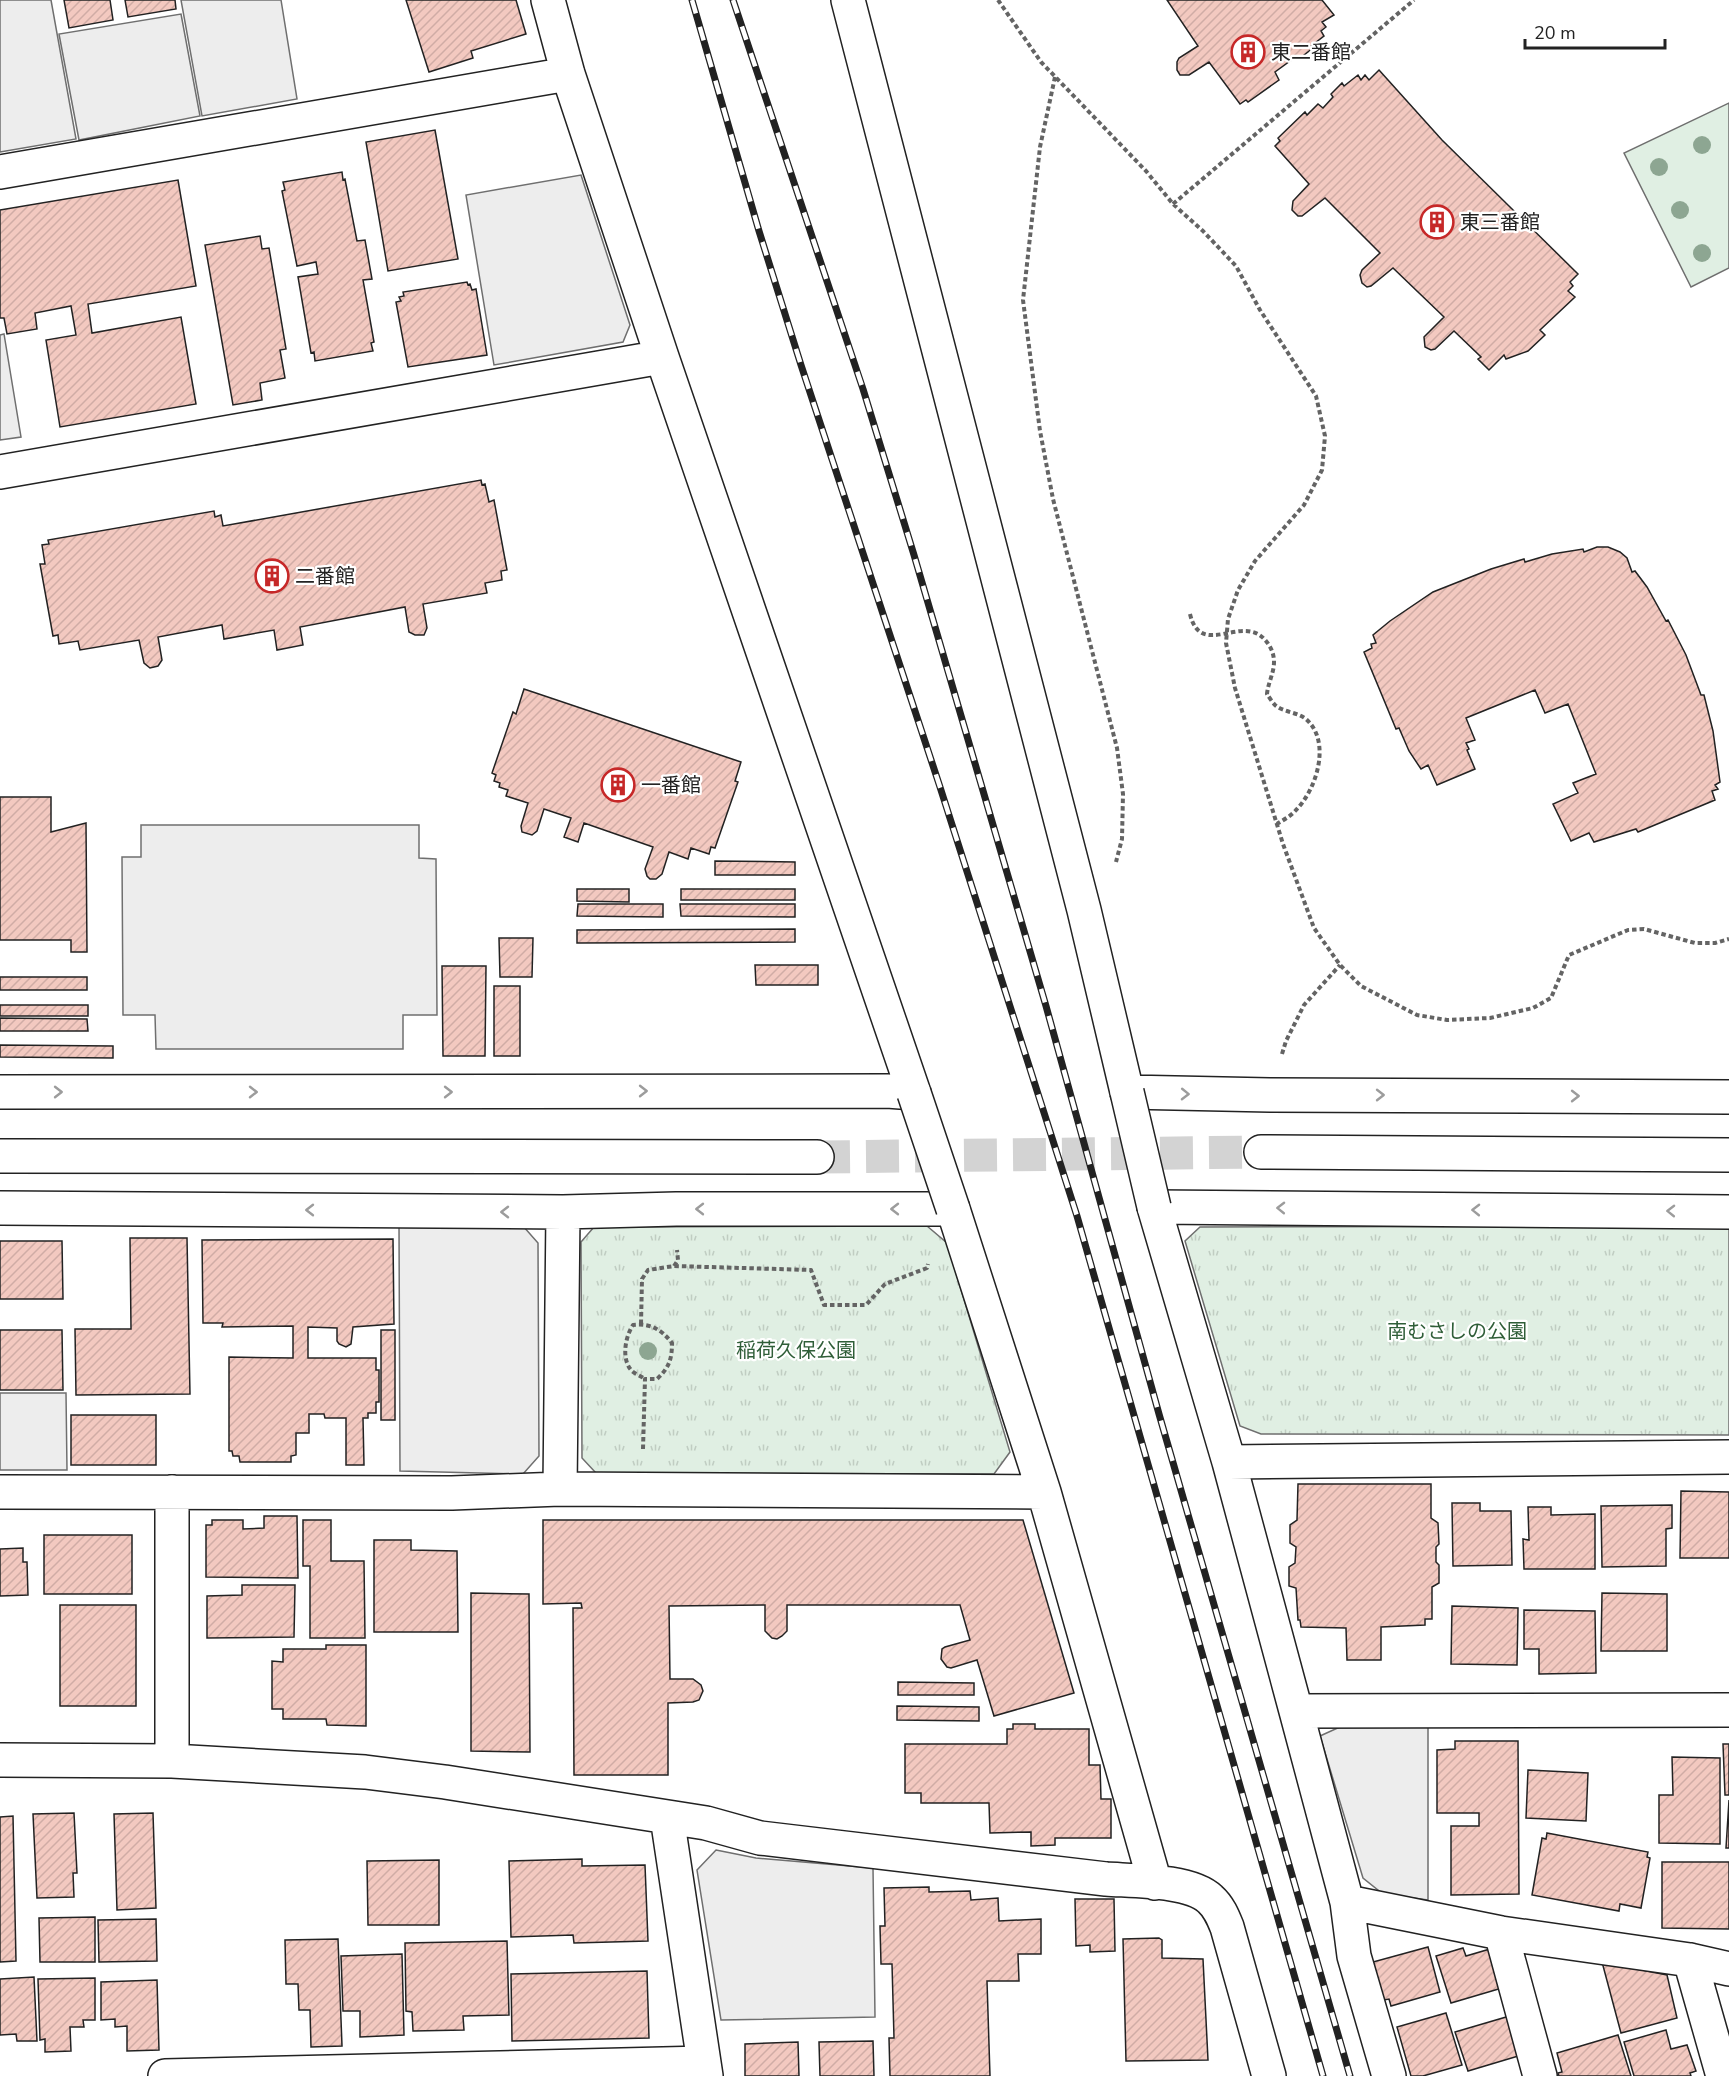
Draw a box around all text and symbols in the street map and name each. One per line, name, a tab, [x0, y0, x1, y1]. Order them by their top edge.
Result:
scale bar	[1525, 12, 1664, 50]
text: 20 m	[1534, 21, 1576, 45]
building icon: 東二番館	[1230, 34, 1266, 70]
place label: 東二番館	[1271, 39, 1351, 66]
building icon: 東三番館	[1419, 204, 1455, 240]
place label: 東三番館	[1460, 209, 1540, 236]
building icon: 二番館	[254, 558, 290, 594]
place label: 二番館	[295, 563, 355, 590]
building icon: 一番館	[600, 767, 636, 803]
place label: 一番館	[641, 772, 701, 799]
one-way arrow	[639, 1085, 648, 1097]
one-way arrow	[54, 1086, 63, 1098]
one-way arrow	[249, 1086, 258, 1098]
one-way arrow	[444, 1086, 453, 1098]
one-way arrow	[1181, 1088, 1190, 1100]
one-way arrow	[1376, 1089, 1385, 1101]
one-way arrow	[1571, 1090, 1580, 1102]
one-way arrow	[1276, 1202, 1285, 1214]
one-way arrow	[695, 1203, 704, 1215]
one-way arrow	[890, 1203, 899, 1215]
one-way arrow	[305, 1204, 314, 1216]
one-way arrow	[1471, 1204, 1480, 1216]
one-way arrow	[1666, 1205, 1675, 1217]
one-way arrow	[500, 1206, 509, 1218]
park label: 南むさしの公園	[1387, 1318, 1527, 1345]
park label: 稲荷久保公園	[736, 1337, 856, 1364]

